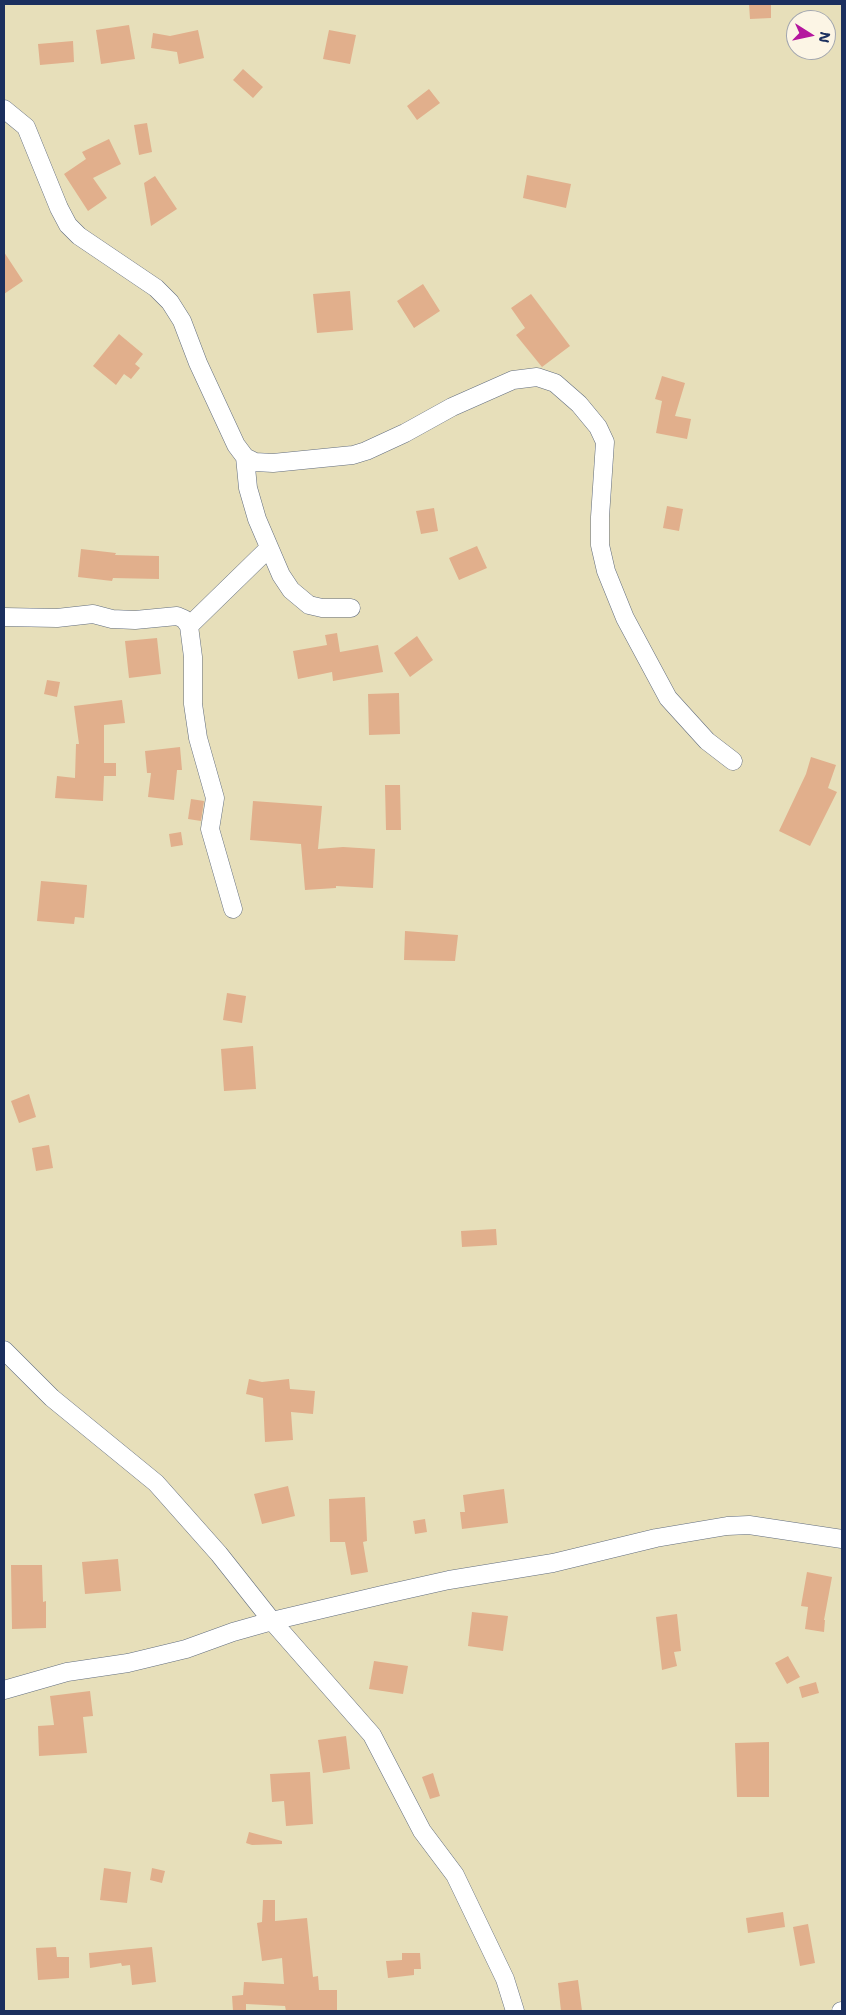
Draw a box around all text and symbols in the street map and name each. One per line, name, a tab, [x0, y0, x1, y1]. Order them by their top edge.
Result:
north arrow	[786, 10, 836, 60]
text: N	[815, 30, 835, 44]

